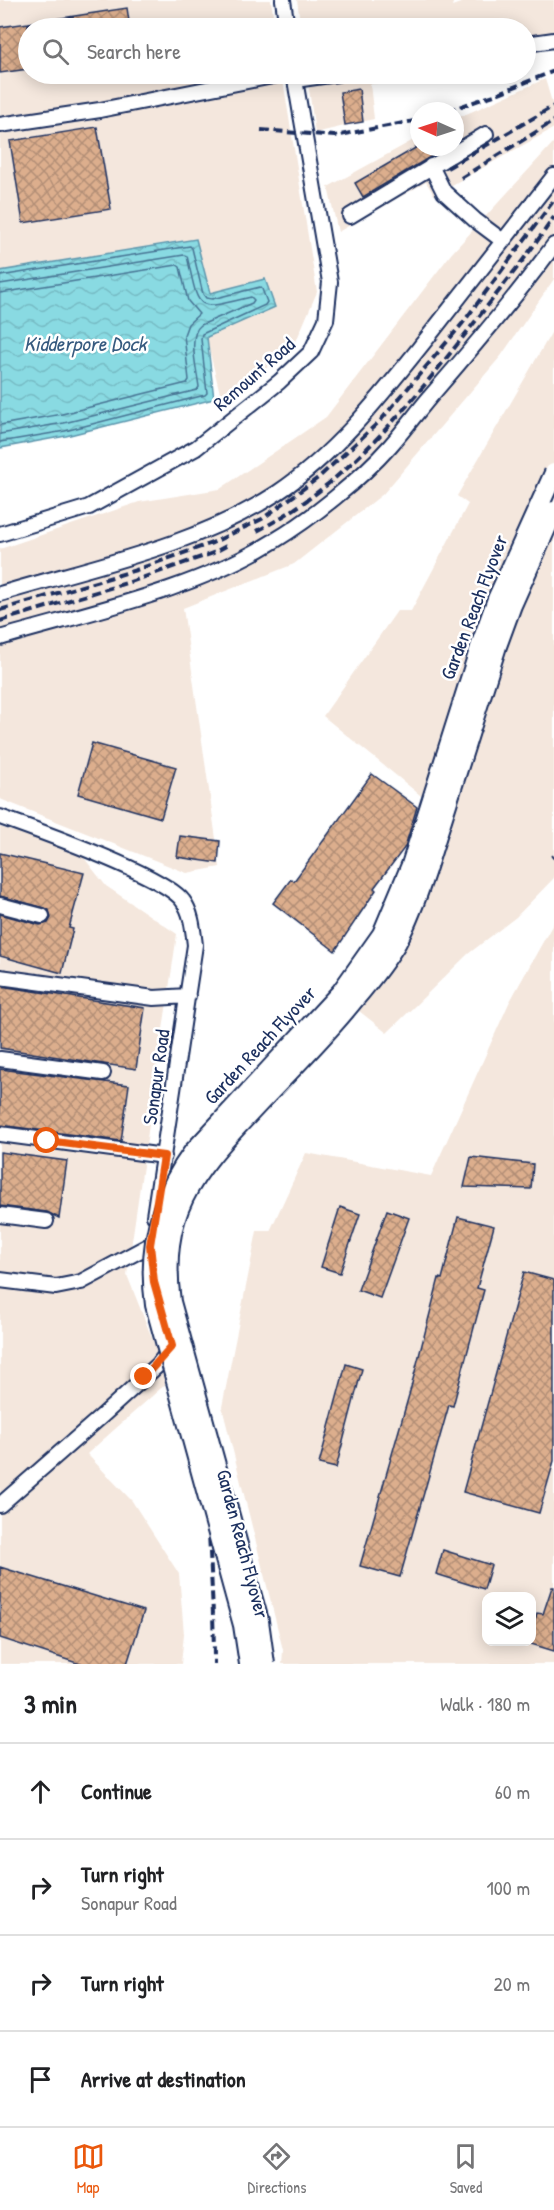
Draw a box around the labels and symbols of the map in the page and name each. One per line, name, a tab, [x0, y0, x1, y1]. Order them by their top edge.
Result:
north arrow	[410, 102, 464, 156]
water label: Kidderpore Dock	[24, 329, 149, 358]
street label: Remount Road	[207, 330, 300, 417]
street label: Garden Reach Flyover	[433, 530, 514, 683]
street label: Garden Reach Flyover	[198, 979, 322, 1110]
street label: Sonapur Road	[135, 1027, 176, 1126]
route start	[33, 1127, 59, 1153]
route end	[130, 1363, 156, 1389]
street label: Garden Reach Flyover	[211, 1466, 276, 1622]

